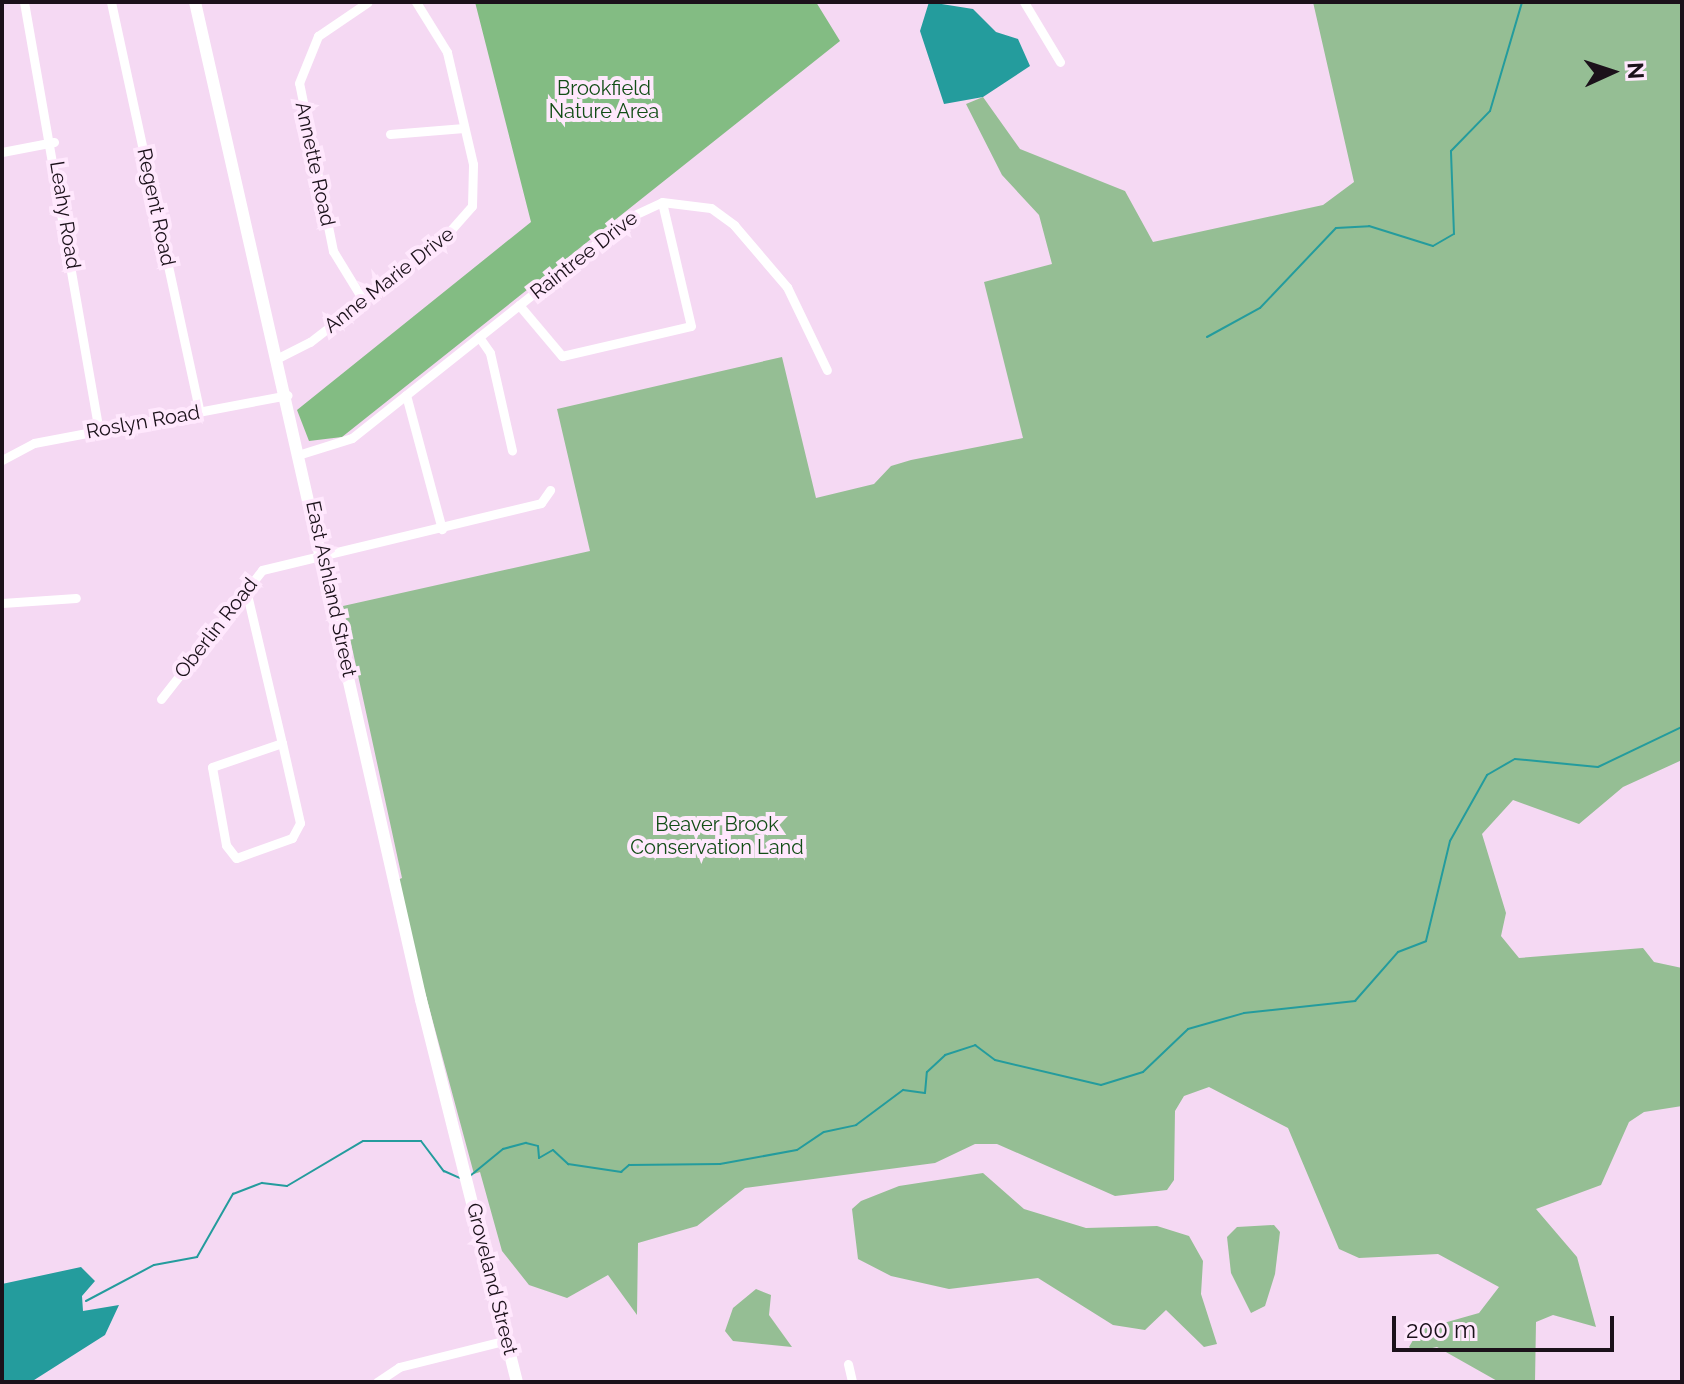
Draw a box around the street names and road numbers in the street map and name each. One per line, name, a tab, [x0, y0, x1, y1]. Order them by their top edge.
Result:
street label: Annette Road	[290, 100, 340, 228]
street label: Regent Road	[132, 146, 180, 268]
street label: Leahy Road	[45, 159, 85, 271]
street label: Raintree Drive	[526, 206, 642, 304]
street label: Anne Marie Drive	[319, 222, 459, 338]
street label: Roslyn Road	[84, 400, 202, 444]
street label: East Ashland Street	[301, 498, 361, 680]
street label: Oberlin Road	[169, 573, 263, 683]
street label: Groveland Street	[462, 1201, 522, 1357]

